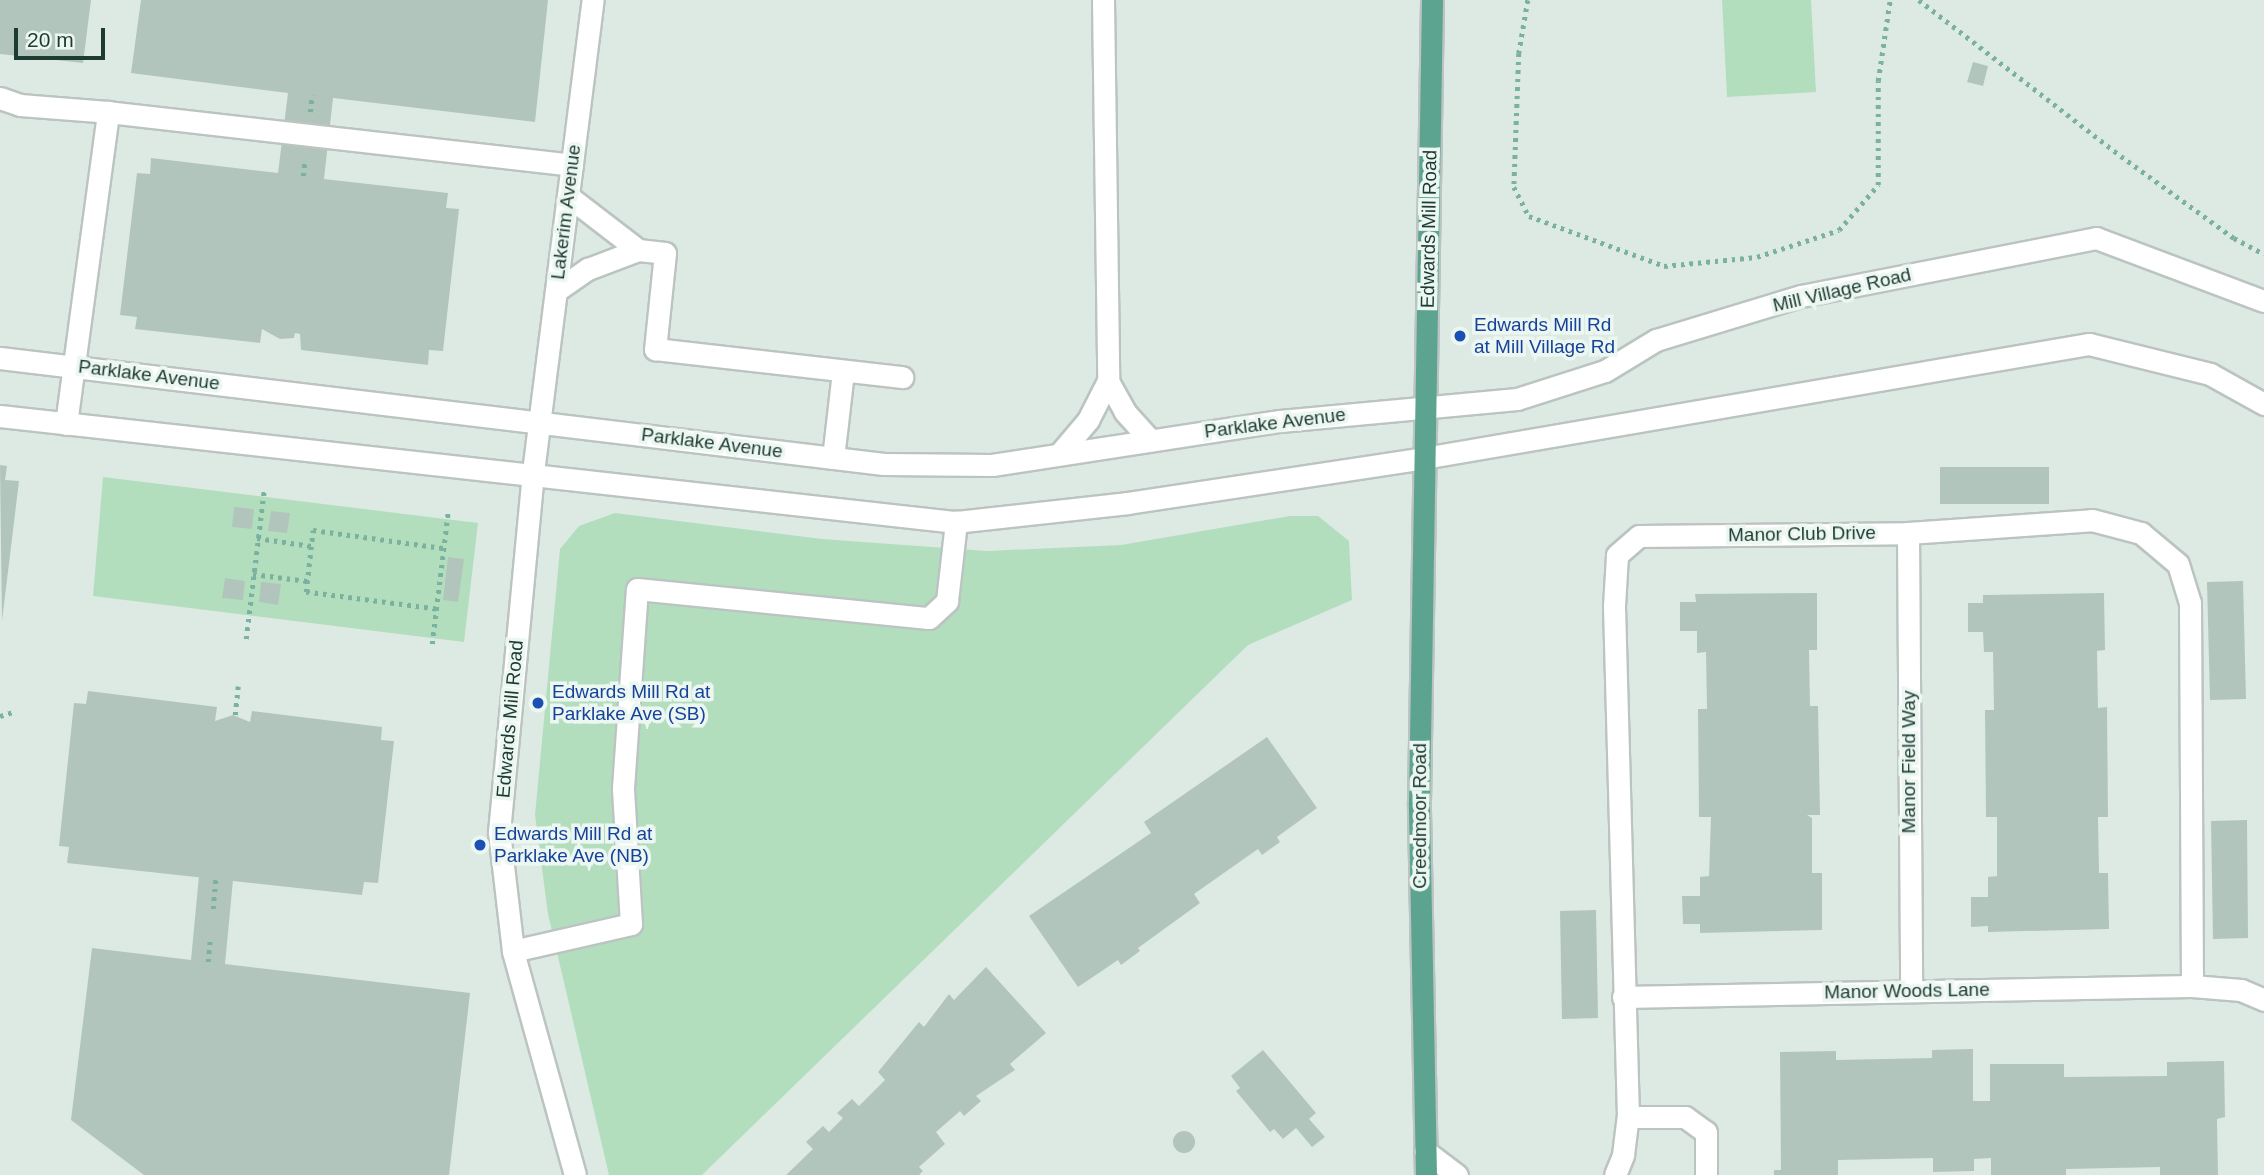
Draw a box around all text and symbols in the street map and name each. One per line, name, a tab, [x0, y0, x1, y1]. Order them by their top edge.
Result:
scale bar	[18, 14, 108, 58]
text: 20 m	[27, 28, 74, 51]
street label: Lakerim Avenue	[546, 143, 586, 281]
street label: Edwards Mill Road	[1416, 150, 1442, 308]
street label: Mill Village Road	[1771, 263, 1913, 317]
place label: Edwards Mill Rd at Mill Village Rd	[1474, 314, 1615, 358]
marker: Edwards Mill Rd at Mill Village Rd	[1452, 328, 1468, 344]
street label: Parklake Avenue	[76, 355, 222, 395]
street label: Parklake Avenue	[1202, 403, 1348, 443]
street label: Parklake Avenue	[639, 423, 785, 463]
street label: Manor Club Drive	[1728, 521, 1876, 547]
street label: Edwards Mill Road	[492, 639, 528, 799]
place label: Edwards Mill Rd at Parklake Ave (SB)	[552, 681, 710, 725]
street label: Manor Field Way	[1898, 691, 1920, 833]
marker: Edwards Mill Rd at Parklake Ave (SB)	[530, 695, 546, 711]
street label: Creedmoor Road	[1409, 743, 1431, 889]
place label: Edwards Mill Rd at Parklake Ave (NB)	[494, 823, 652, 867]
marker: Edwards Mill Rd at Parklake Ave (NB)	[472, 837, 488, 853]
street label: Manor Woods Lane	[1824, 978, 1990, 1004]

